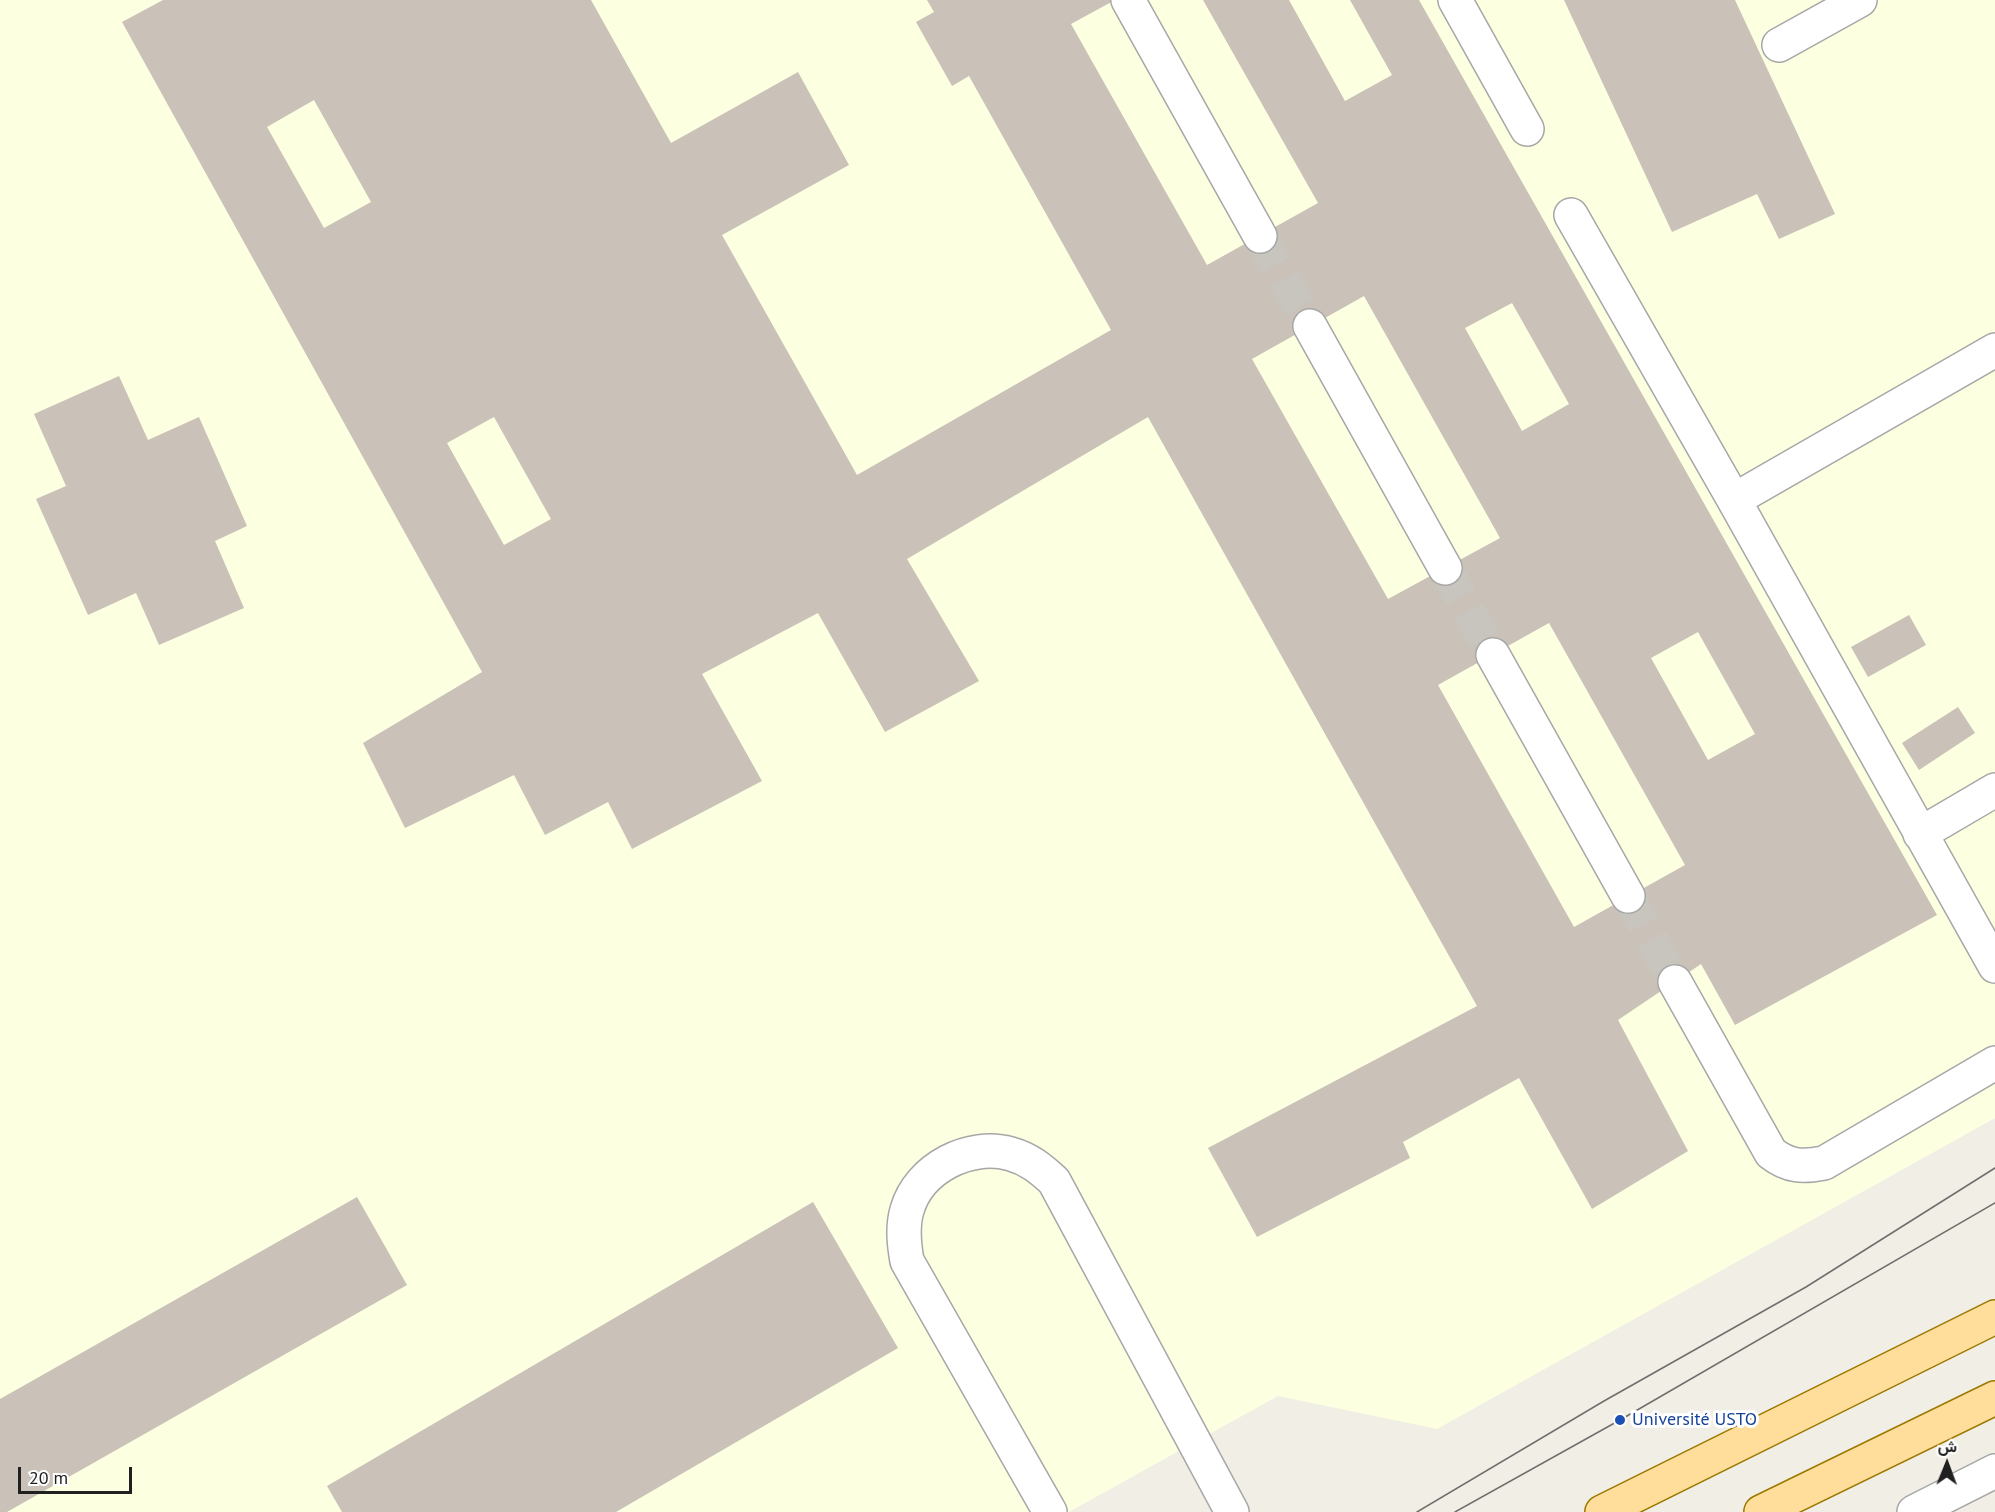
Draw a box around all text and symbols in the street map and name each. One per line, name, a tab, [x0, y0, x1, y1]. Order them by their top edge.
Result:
place label: Université USTO	[1632, 1409, 1757, 1431]
marker: Université USTO	[1613, 1413, 1627, 1427]
north arrow	[1917, 1434, 1977, 1494]
text: ش	[1938, 1436, 1957, 1456]
scale bar	[21, 1455, 135, 1493]
text: 20 m	[29, 1466, 68, 1489]

